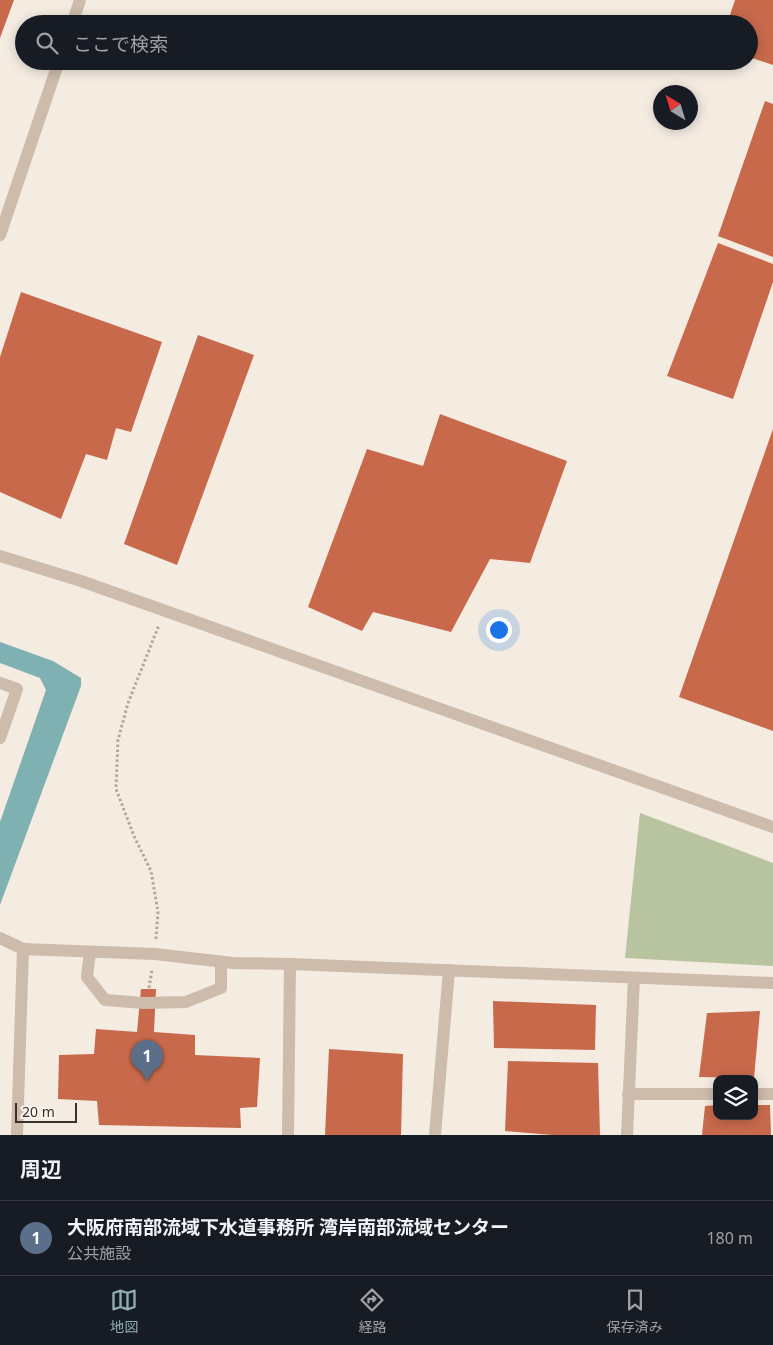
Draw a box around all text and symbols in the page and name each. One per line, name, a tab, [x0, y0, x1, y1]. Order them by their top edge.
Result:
search box	[15, 15, 758, 70]
icon: search	[33, 29, 61, 57]
text: ここで検索	[73, 31, 168, 57]
north arrow	[653, 85, 698, 130]
your location	[486, 617, 512, 643]
pin: 1	[131, 1040, 163, 1081]
map controls	[713, 1075, 758, 1120]
button: layers	[713, 1075, 758, 1120]
scale bar	[15, 1100, 78, 1123]
text: 20 m	[22, 1102, 55, 1121]
text: 周辺	[20, 1155, 62, 1183]
text: 大阪府南部流域下水道事務所 湾岸南部流域センター	[67, 1214, 509, 1240]
text: 1	[31, 1227, 41, 1249]
text: 180 m	[706, 1227, 753, 1249]
text: 公共施設	[67, 1242, 131, 1264]
tab: 地図	[110, 1286, 138, 1336]
tab: 経路	[358, 1286, 386, 1336]
tab: 保存済み	[607, 1286, 663, 1336]

